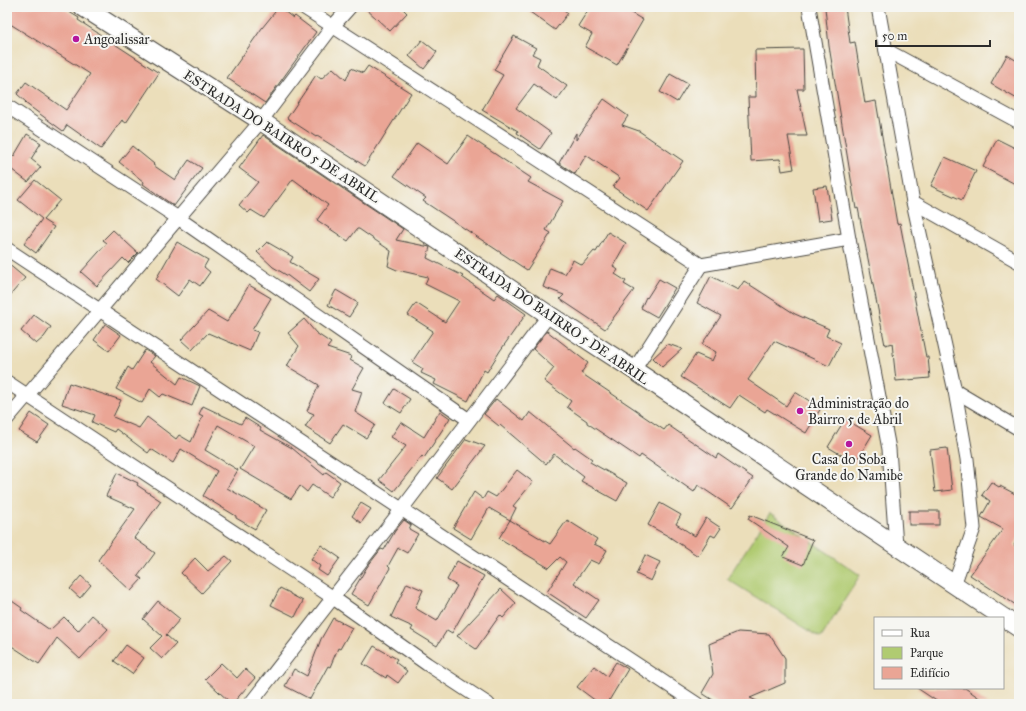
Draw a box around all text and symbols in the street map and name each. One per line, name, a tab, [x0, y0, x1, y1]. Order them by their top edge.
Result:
scale bar	[876, 22, 990, 48]
text: 50 m	[882, 29, 907, 43]
place label: Angoalissar	[83, 31, 150, 48]
marker: Angoalissar	[71, 34, 81, 44]
street label: ESTRADA DO BAIRRO 5 DE ABRIL	[180, 66, 384, 207]
street label: ESTRADA DO BAIRRO 5 DE ABRIL	[451, 245, 653, 388]
place label: Administração do Bairro 5 de Abril	[807, 395, 909, 428]
marker: Administração do Bairro 5 de Abril	[795, 406, 805, 416]
marker: Casa do Soba Grande do Namibe	[844, 439, 854, 449]
place label: Casa do Soba Grande do Namibe	[795, 451, 903, 484]
legend	[874, 617, 1004, 689]
text: Rua	[910, 626, 931, 640]
text: Parque	[910, 646, 943, 661]
text: Edifício	[910, 666, 950, 680]

